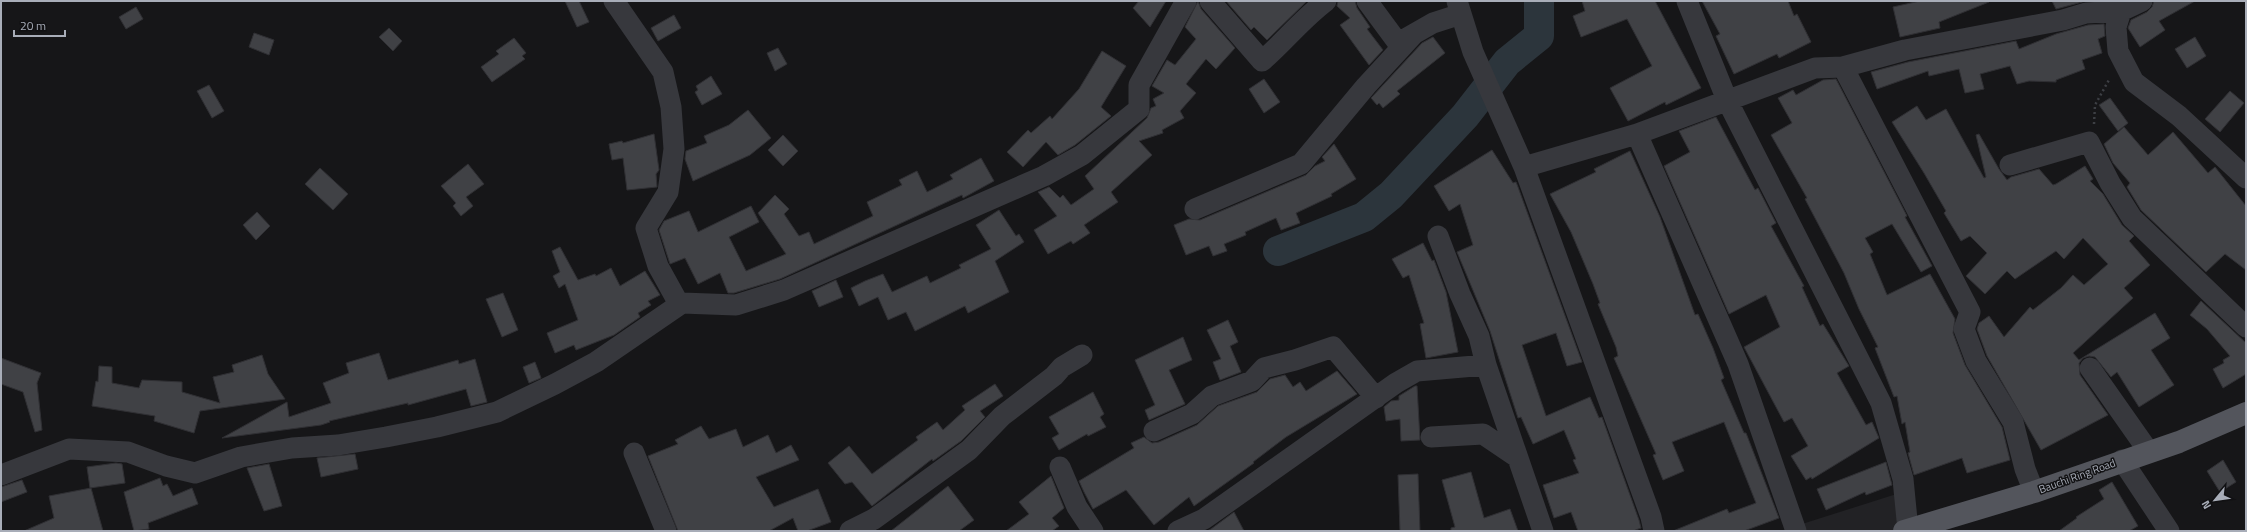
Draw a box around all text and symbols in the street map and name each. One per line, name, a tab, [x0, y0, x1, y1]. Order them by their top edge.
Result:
scale bar	[14, 12, 65, 38]
text: 20 m	[20, 16, 46, 35]
street label: Bauchi Ring Road	[2036, 455, 2118, 497]
north arrow	[2195, 480, 2235, 520]
text: N	[2197, 498, 2215, 512]

